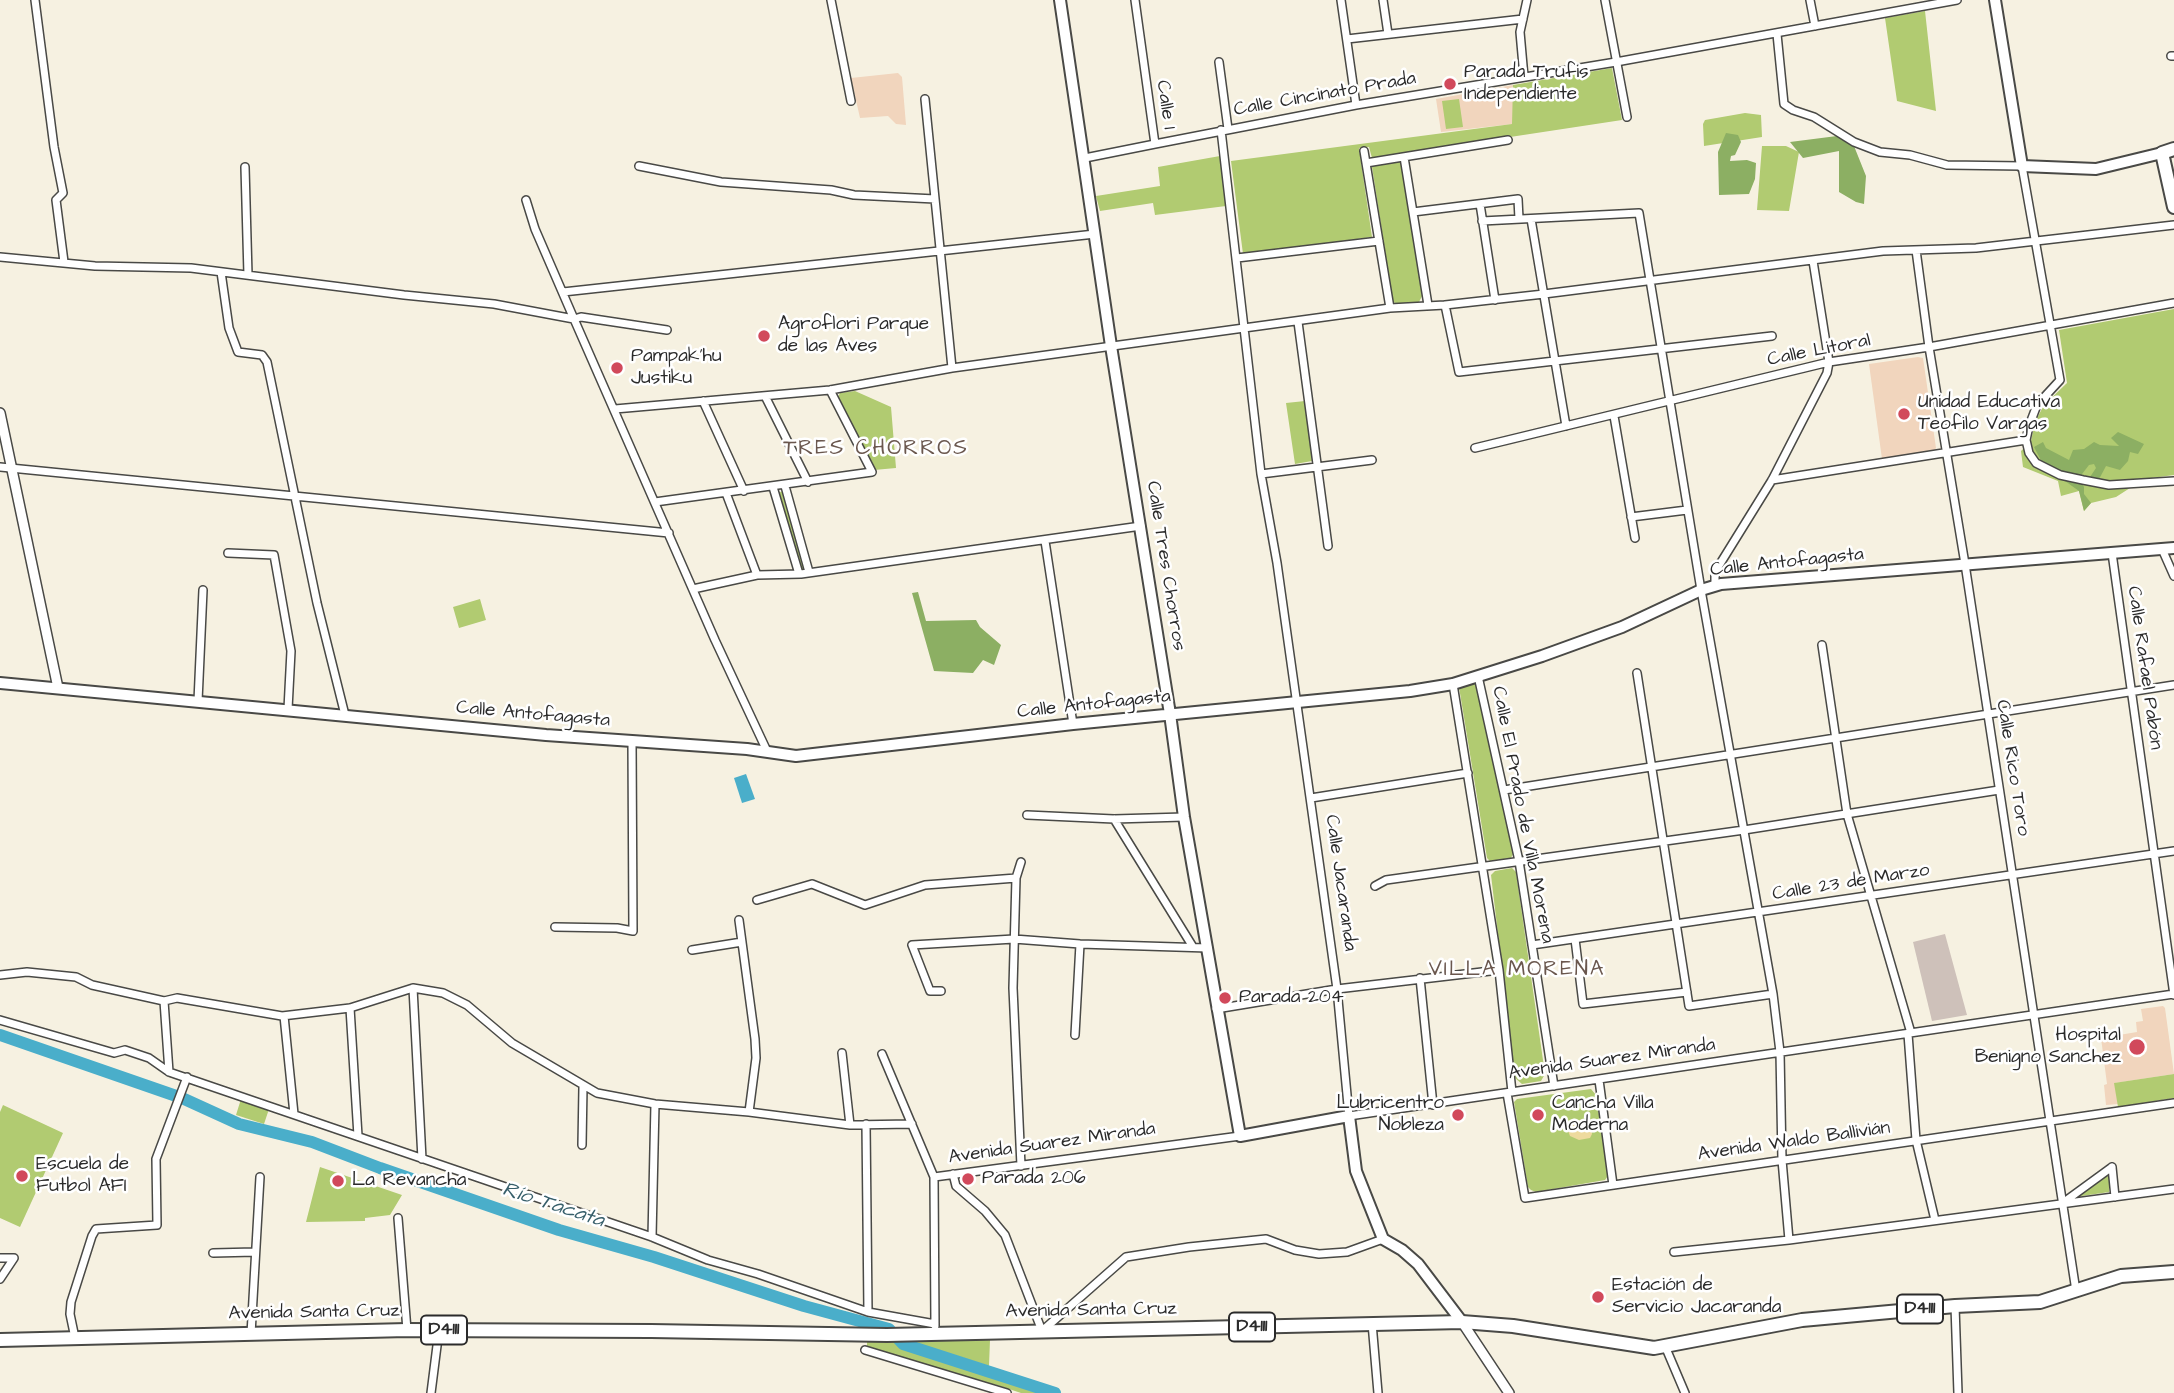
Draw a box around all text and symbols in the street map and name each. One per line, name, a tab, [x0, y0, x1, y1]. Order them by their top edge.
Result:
place label: Parada Trufis Independiente	[1464, 62, 1589, 106]
street label: Calle Cincinato Prada	[1232, 68, 1418, 122]
marker: Parada Trufis Independiente	[1442, 76, 1458, 92]
street label: Calle 1	[1150, 79, 1180, 131]
place label: Agroflori Parque de las Aves	[778, 314, 929, 358]
marker: Agroflori Parque de las Aves	[756, 328, 772, 344]
street label: Calle Litoral	[1766, 330, 1872, 372]
place label: Pampak'hu Justiku	[631, 346, 722, 390]
marker: Pampak'hu Justiku	[609, 360, 625, 376]
place label: Unidad Educativa Teofilo Vargas	[1918, 392, 2060, 436]
marker: Unidad Educativa Teofilo Vargas	[1896, 406, 1912, 422]
district label: TRES CHORROS	[785, 437, 967, 463]
street label: Calle Tres Chorros	[1140, 480, 1190, 652]
street label: Calle Antofagasta	[1709, 544, 1865, 582]
street label: Calle Rafael Pabón	[2121, 585, 2167, 751]
street label: Calle El Prado de Villa Morena	[1486, 685, 1558, 945]
street label: Calle Antofagasta	[1016, 686, 1172, 724]
street label: Calle Antofagasta	[455, 697, 611, 733]
street label: Calle Rico Toro	[1990, 698, 2034, 838]
street label: Calle Jacaranda	[1319, 813, 1361, 953]
street label: Calle 23 de Marzo	[1771, 859, 1931, 907]
district label: VILLA MORENA	[1430, 958, 1604, 984]
place label: Parada 204	[1239, 987, 1344, 1009]
marker: Parada 204	[1217, 990, 1233, 1006]
place label: Hospital Benigno Sanchez	[1975, 1025, 2121, 1069]
street label: Avenida Suarez Miranda	[1507, 1034, 1717, 1086]
marker: Hospital Benigno Sanchez	[2127, 1037, 2147, 1057]
place label: Lubricentro Nobleza	[1337, 1093, 1444, 1137]
place label: Cancha Villa Moderna	[1552, 1093, 1654, 1137]
marker: Lubricentro Nobleza	[1450, 1107, 1466, 1123]
marker: Cancha Villa Moderna	[1530, 1107, 1546, 1123]
street label: Avenida Waldo Ballivián	[1696, 1117, 1892, 1167]
street label: Avenida Suarez Miranda	[947, 1118, 1157, 1170]
place label: Escuela de Futbol AFI	[36, 1154, 129, 1198]
marker: Escuela de Futbol AFI	[14, 1168, 30, 1184]
place label: Parada 206	[982, 1168, 1086, 1190]
place label: La Revancha	[352, 1170, 466, 1192]
marker: Parada 206	[960, 1171, 976, 1187]
marker: La Revancha	[330, 1173, 346, 1189]
water label: Río Tacata	[499, 1178, 607, 1234]
place label: Estación de Servicio Jacaranda	[1612, 1275, 1781, 1319]
marker: Estación de Servicio Jacaranda	[1590, 1289, 1606, 1305]
road number: D4111	[1897, 1294, 1943, 1324]
street label: Avenida Santa Cruz	[1005, 1298, 1177, 1324]
street label: Avenida Santa Cruz	[228, 1300, 400, 1326]
road number: D4111	[1229, 1312, 1275, 1342]
road number: D4111	[421, 1316, 467, 1344]

